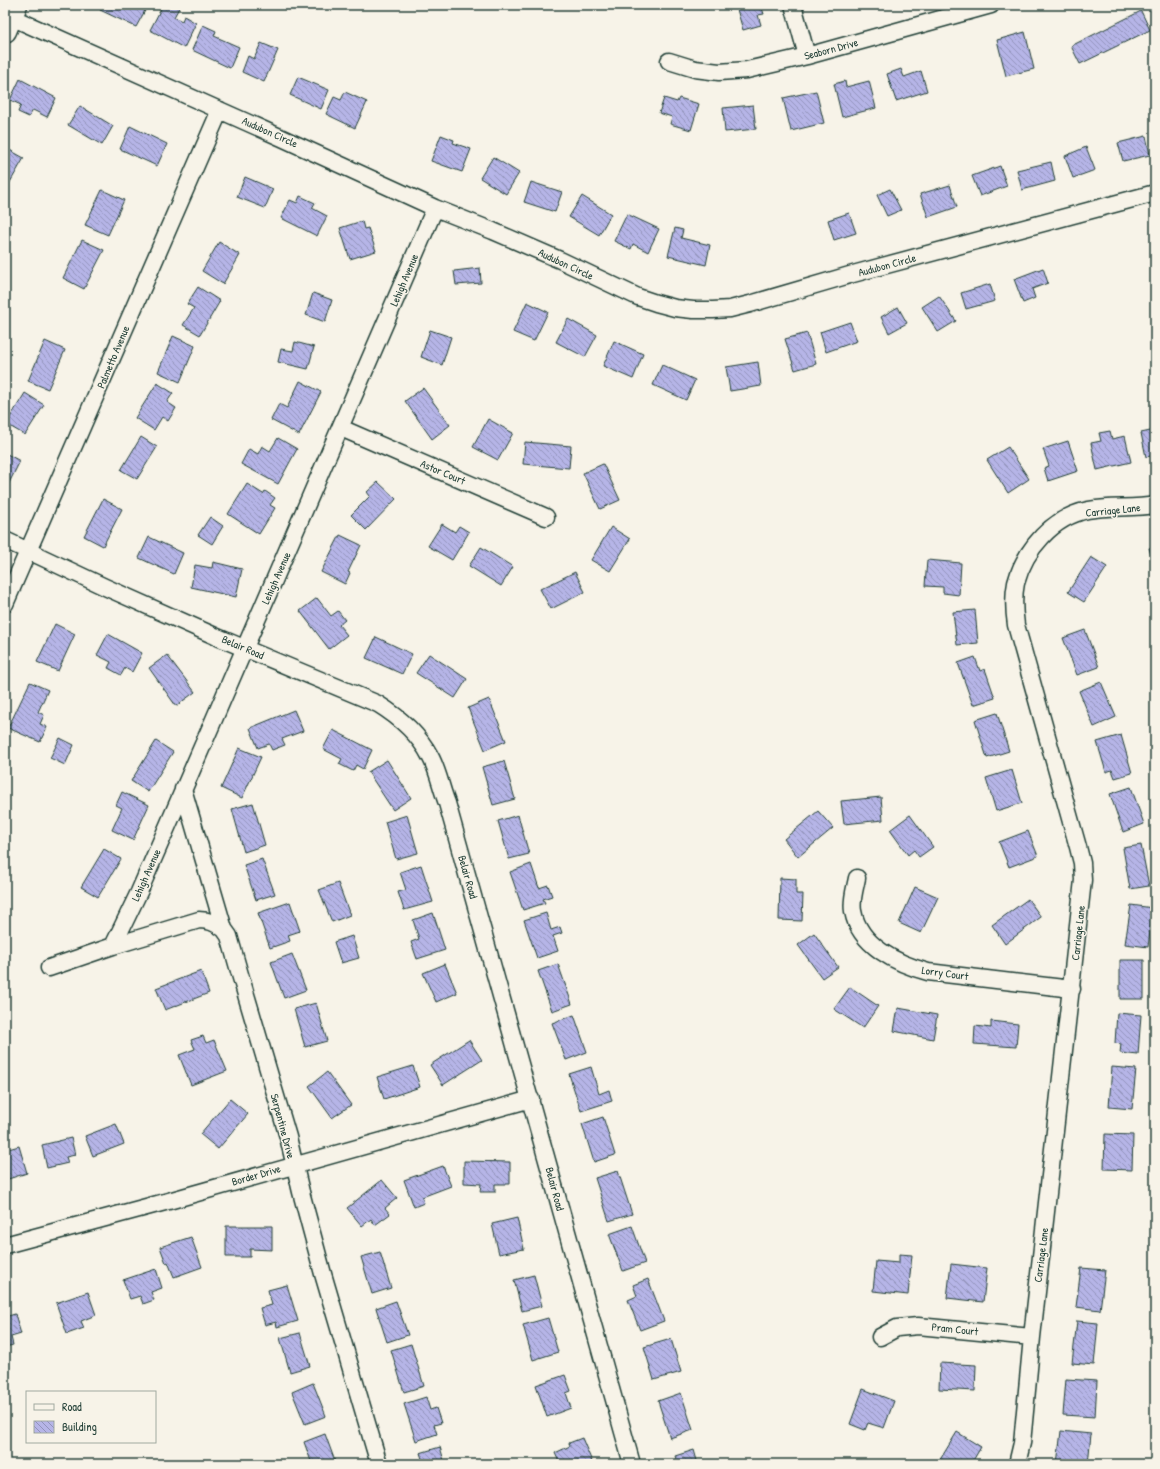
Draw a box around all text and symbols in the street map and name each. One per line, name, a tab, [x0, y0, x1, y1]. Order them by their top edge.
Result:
street label: Seaborn Drive	[803, 35, 860, 63]
street label: Audubon Circle	[240, 114, 300, 151]
street label: Audubon Circle	[536, 245, 596, 283]
street label: Audubon Circle	[857, 250, 918, 279]
street label: Lehigh Avenue	[387, 251, 422, 308]
street label: Palmetto Avenue	[94, 323, 133, 390]
street label: Astor Court	[418, 456, 468, 488]
street label: Carriage Lane	[1085, 500, 1142, 520]
street label: Lehigh Avenue	[258, 549, 294, 606]
street label: Belair Road	[220, 632, 267, 662]
street label: Lehigh Avenue	[128, 846, 164, 903]
street label: Belair Road	[455, 854, 481, 901]
street label: Carriage Lane	[1068, 904, 1088, 961]
street label: Lorry Court	[921, 963, 969, 983]
street label: Serpentine Drive	[268, 1092, 299, 1161]
street label: Border Drive	[230, 1161, 283, 1189]
street label: Belair Road	[542, 1166, 568, 1213]
street label: Carriage Lane	[1031, 1226, 1051, 1283]
street label: Pram Court	[931, 1320, 979, 1338]
legend	[26, 1391, 156, 1443]
text: Road	[62, 1398, 82, 1415]
text: Building	[62, 1418, 97, 1435]

